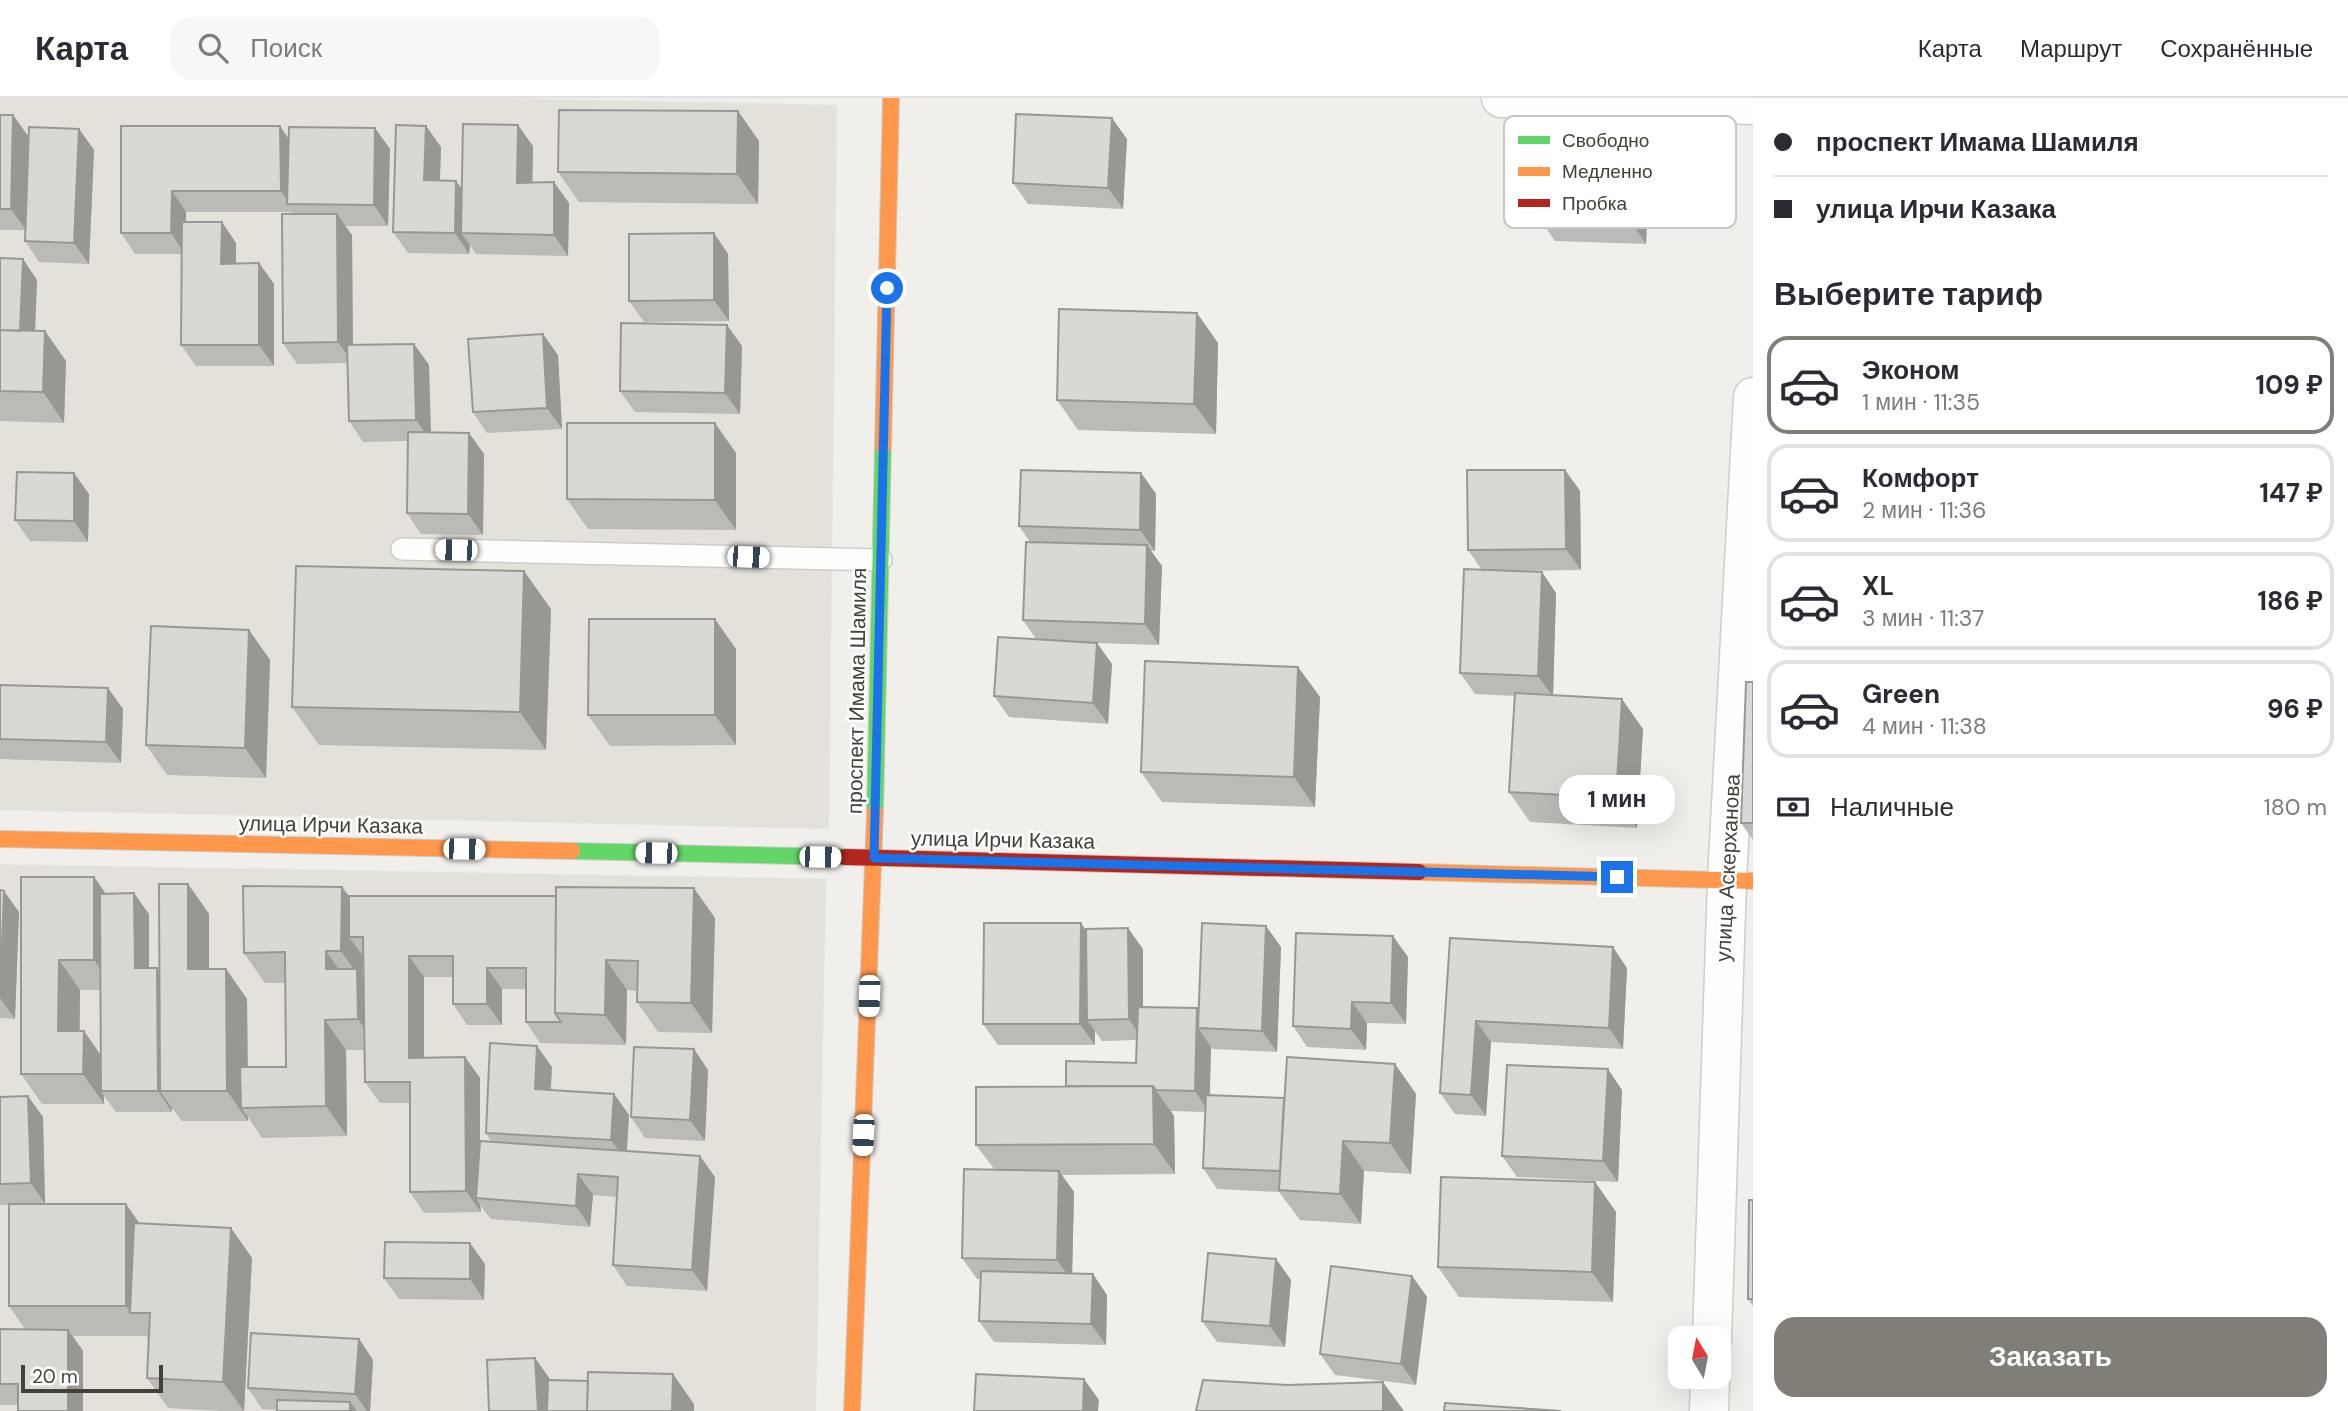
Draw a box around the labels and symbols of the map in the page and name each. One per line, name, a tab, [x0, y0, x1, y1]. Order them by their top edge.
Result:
legend	[1504, 116, 1736, 228]
text: Свободно	[1562, 128, 1649, 153]
text: Медленно	[1562, 159, 1652, 184]
text: Пробка	[1562, 191, 1627, 216]
route start	[871, 272, 903, 304]
car	[435, 539, 478, 561]
car	[727, 546, 770, 568]
street label: проспект Имама Шамиля	[841, 568, 873, 814]
street label: улица Аскерханова	[1709, 773, 1747, 963]
callout: 1 мин	[1559, 776, 1675, 824]
street label: улица Ирчи Казака	[239, 809, 424, 841]
street label: улица Ирчи Казака	[911, 824, 1096, 856]
car	[443, 838, 486, 860]
car	[635, 842, 678, 864]
car	[799, 846, 842, 868]
route end	[1601, 861, 1633, 893]
car	[858, 975, 881, 1017]
car	[852, 1113, 875, 1157]
north arrow	[1668, 1326, 1731, 1390]
scale bar	[21, 1362, 163, 1394]

